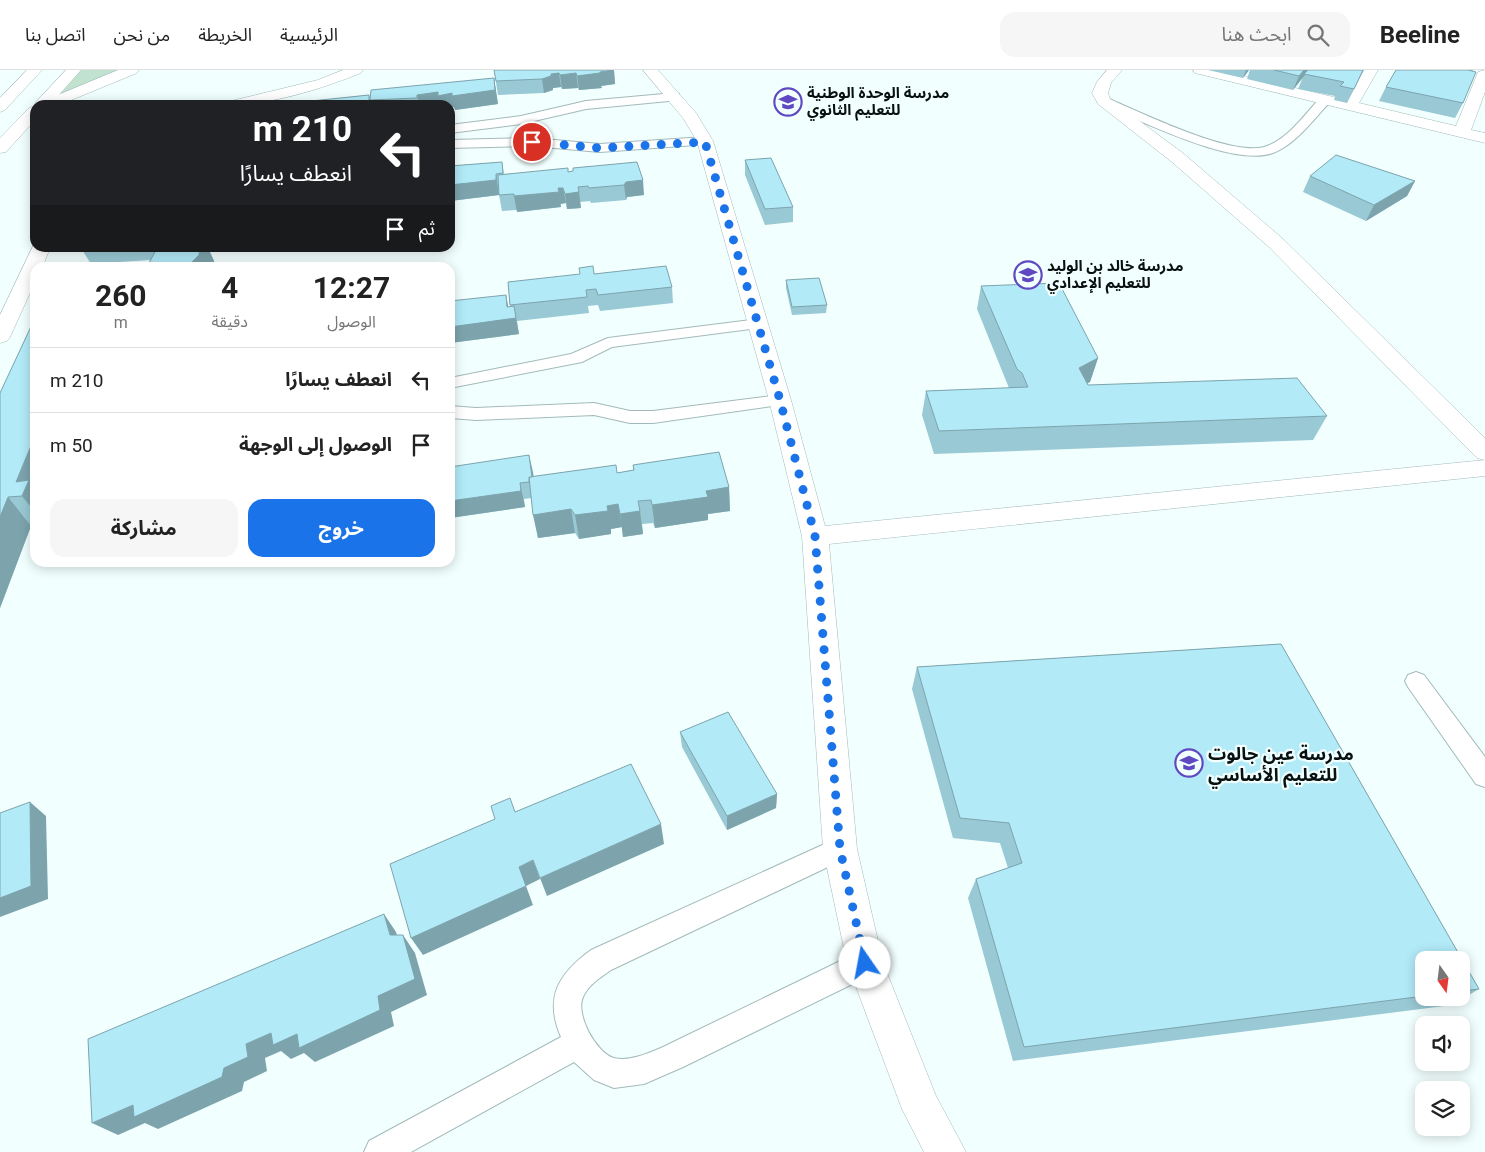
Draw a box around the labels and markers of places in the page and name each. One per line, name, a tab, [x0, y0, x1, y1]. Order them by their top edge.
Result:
place label: مدرسة الوحدة الوطنية للتعليم الثانوي	[807, 84, 949, 121]
school or university icon: مدرسة الوحدة الوطنية للتعليم الثانوي	[773, 87, 803, 117]
pin	[511, 121, 553, 163]
place label: مدرسة خالد بن الوليد للتعليم الإعدادي	[1047, 257, 1183, 294]
school or university icon: مدرسة خالد بن الوليد للتعليم الإعدادي	[1013, 260, 1043, 290]
place label: مدرسة عين جالوت للتعليم الأساسي	[1208, 743, 1354, 789]
school or university icon: مدرسة عين جالوت للتعليم الأساسي	[1174, 748, 1204, 778]

